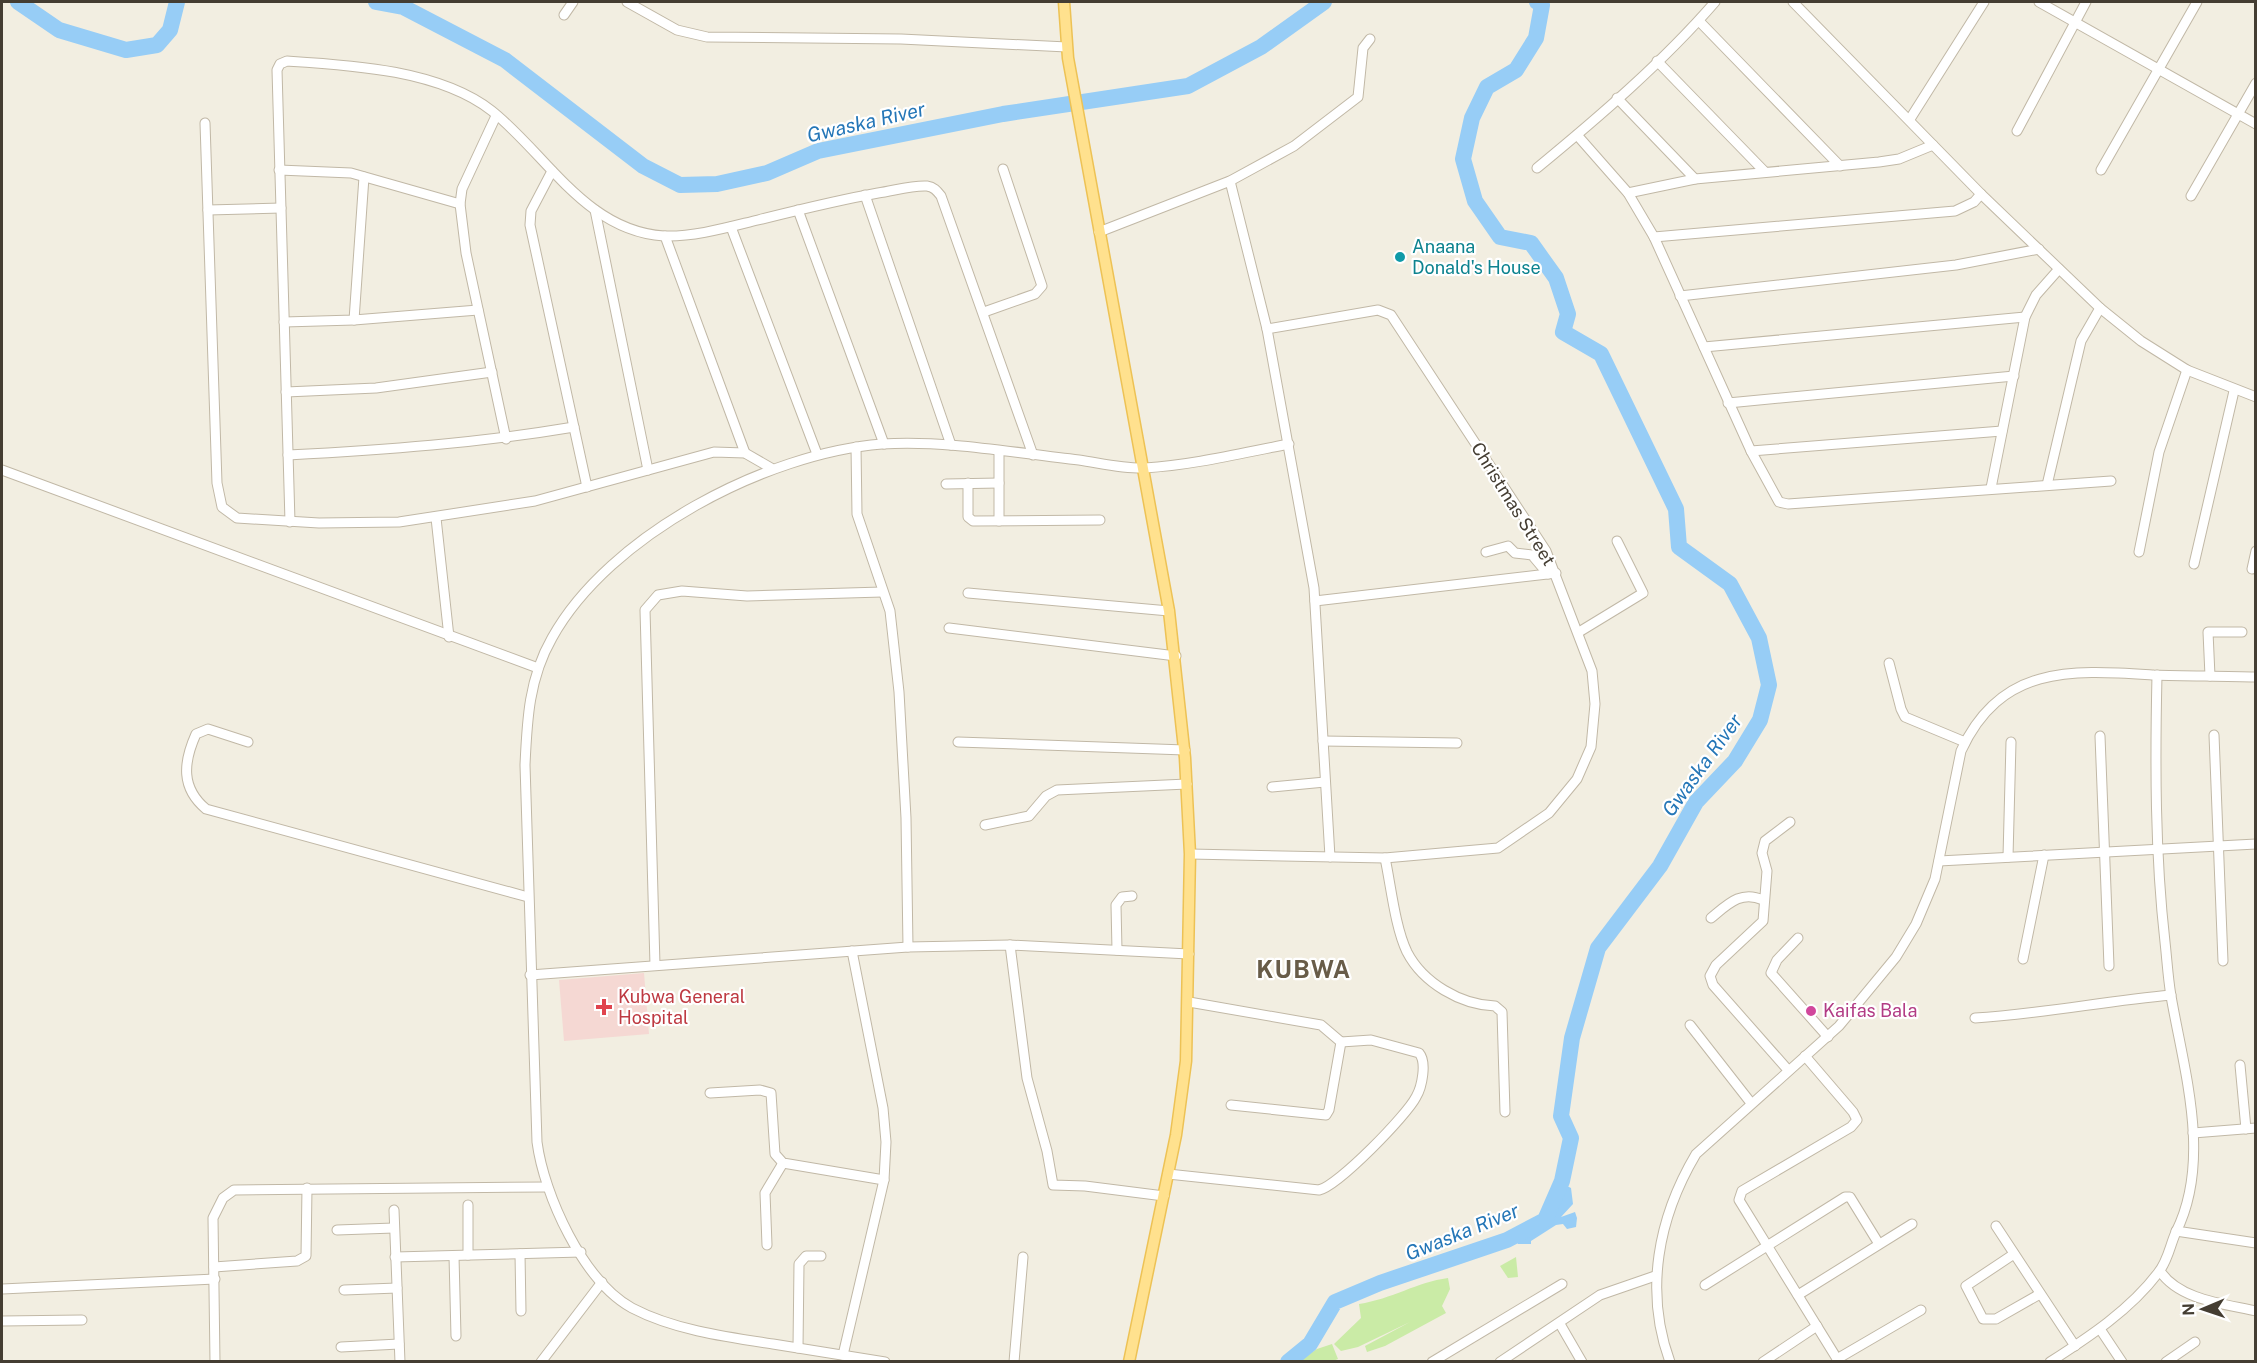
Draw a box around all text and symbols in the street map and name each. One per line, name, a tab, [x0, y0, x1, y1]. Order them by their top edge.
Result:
water label: Gwaska River	[804, 97, 928, 147]
place label: Anaana Donald's House	[1412, 236, 1541, 278]
marker: Anaana Donald's House	[1393, 250, 1407, 264]
street label: Christmas Street	[1467, 438, 1560, 569]
water label: Gwaska River	[1657, 709, 1747, 821]
district label: KUBWA	[1256, 955, 1352, 983]
place label: Kubwa General Hospital	[618, 986, 745, 1028]
marker: Kubwa General Hospital	[595, 998, 613, 1016]
place label: Kaifas Bala	[1823, 1000, 1917, 1021]
marker: Kaifas Bala	[1804, 1004, 1818, 1018]
water label: Gwaska River	[1402, 1198, 1523, 1266]
north arrow	[2173, 1279, 2233, 1339]
text: N	[2179, 1303, 2198, 1316]

